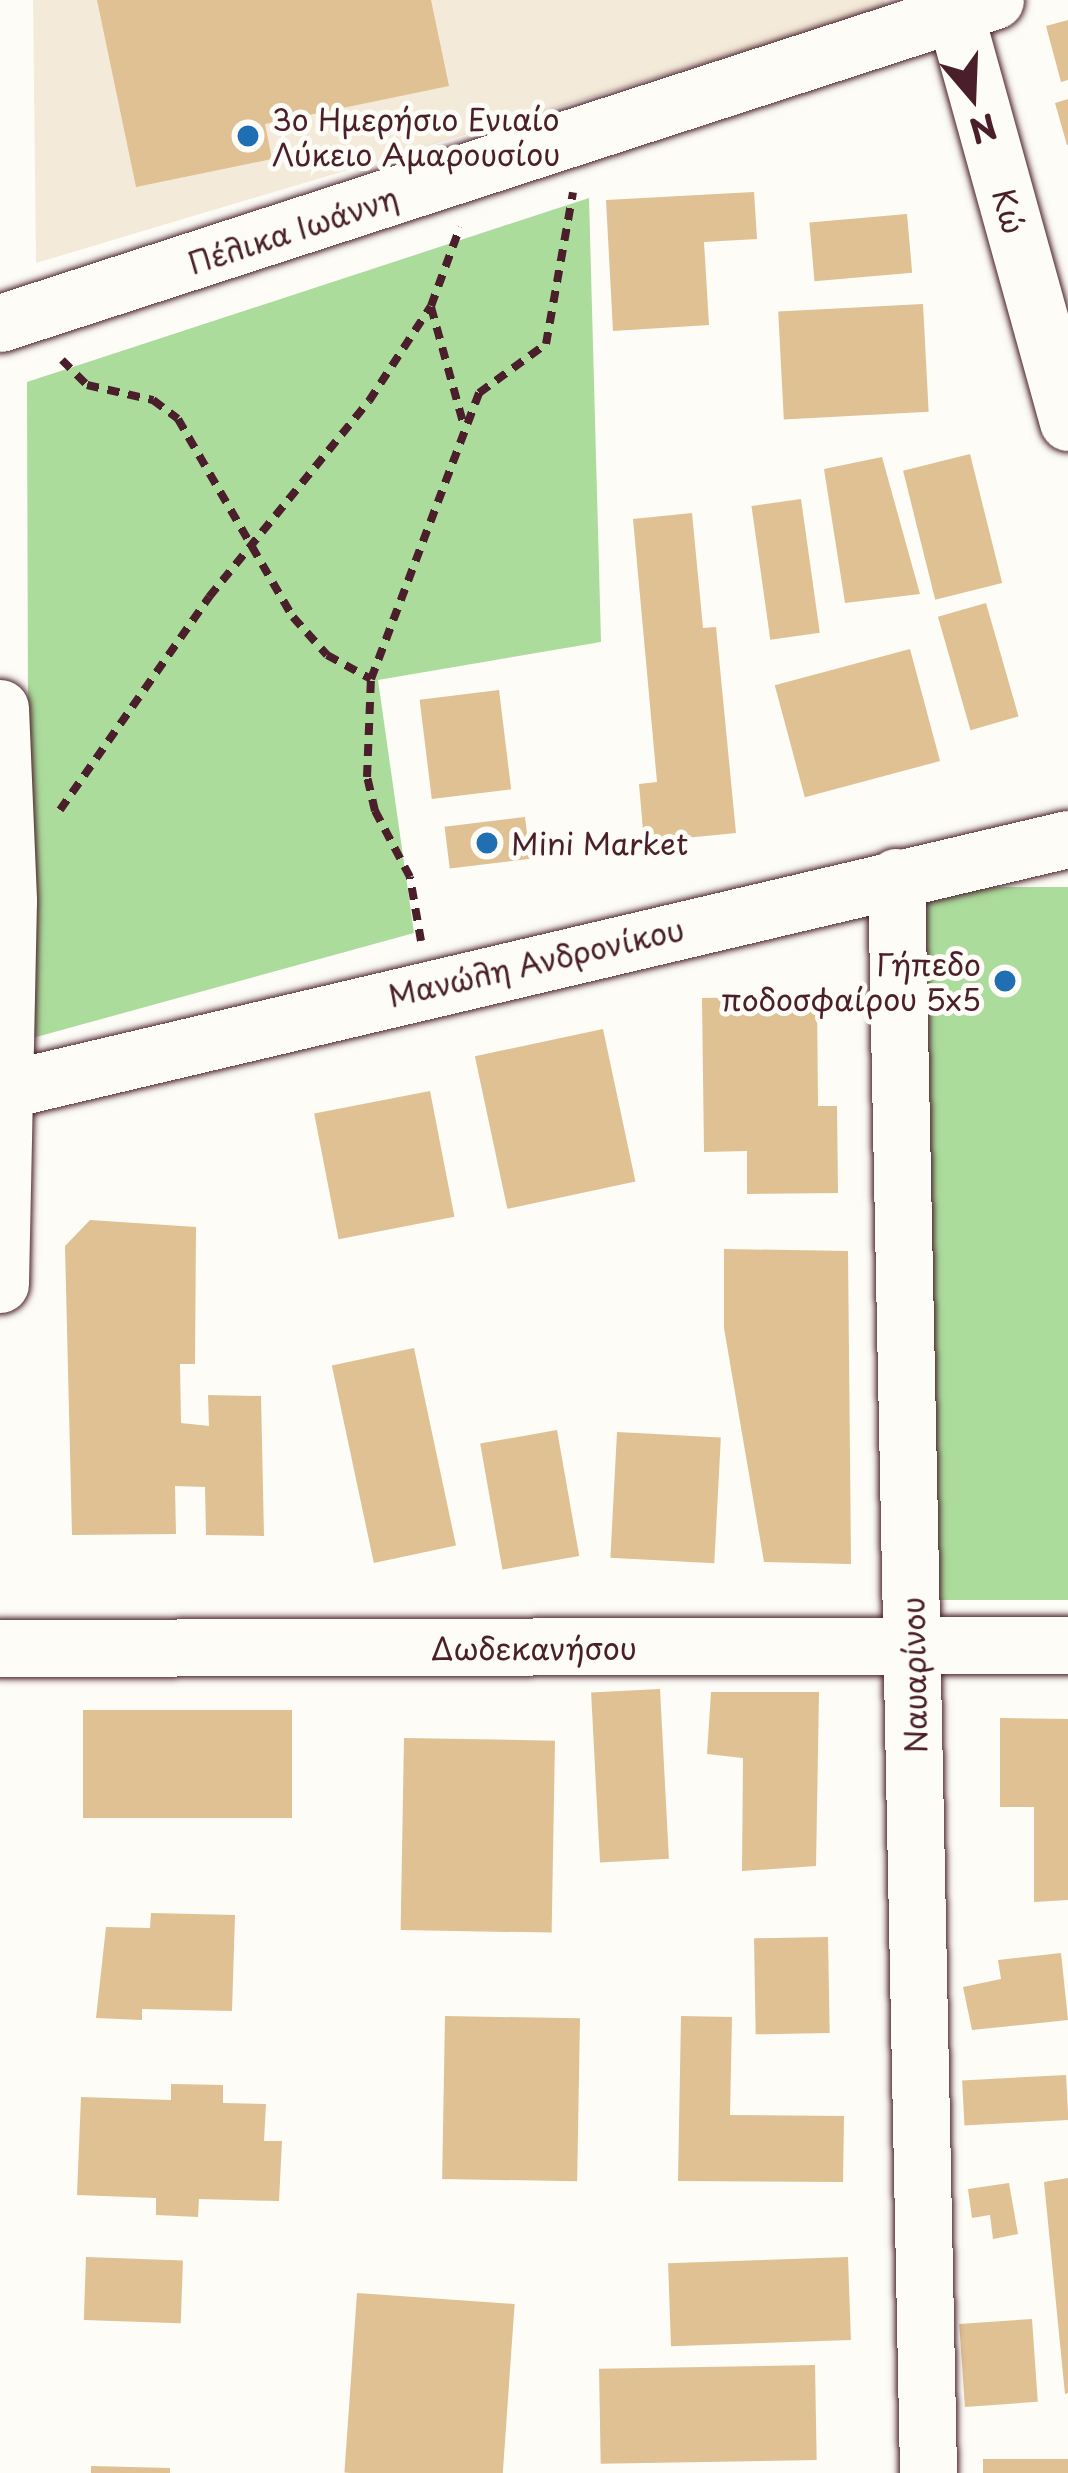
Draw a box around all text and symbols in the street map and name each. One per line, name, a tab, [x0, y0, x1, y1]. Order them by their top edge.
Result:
north arrow	[912, 36, 1032, 156]
place label: 3ο Ημερήσιο Ενιαίο Λύκειο Αμαρουσίου	[272, 101, 562, 172]
text: N	[963, 102, 1004, 158]
marker: 3ο Ημερήσιο Ενιαίο Λύκειο Αμαρουσίου	[235, 123, 261, 149]
street label: Πέλικα Ιωάννη	[183, 179, 403, 281]
street label: Κώ	[985, 184, 1033, 238]
place label: Mini Market	[511, 825, 689, 861]
marker: Mini Market	[474, 830, 500, 856]
street label: Μανώλη Ανδρονίκου	[384, 910, 688, 1014]
place label: Γήπεδο ποδοσφαίρου 5x5	[721, 946, 981, 1016]
marker: Γήπεδο ποδοσφαίρου 5x5	[992, 968, 1018, 994]
street label: Ναυαρίνου	[895, 1597, 933, 1753]
street label: Δωδεκανήσου	[431, 1630, 637, 1666]

